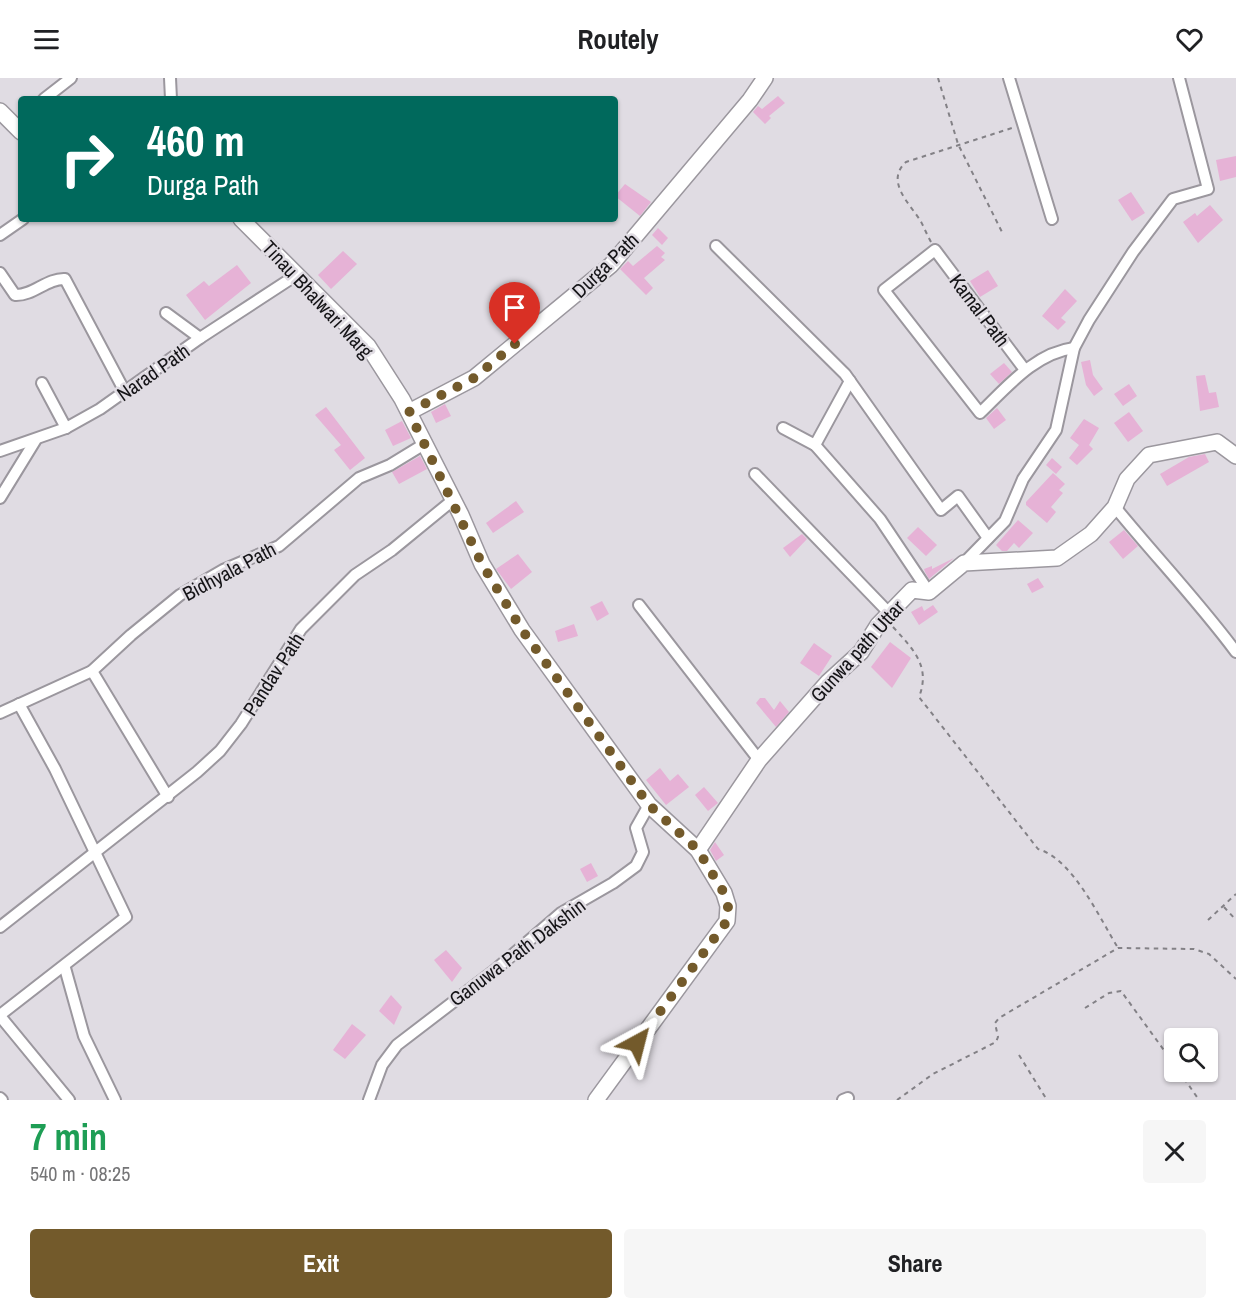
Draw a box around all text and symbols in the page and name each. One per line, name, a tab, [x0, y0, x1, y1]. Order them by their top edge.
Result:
text: Routely	[577, 21, 659, 57]
icon: menu	[30, 23, 63, 56]
icon: heart	[1173, 23, 1206, 56]
text: 460 m	[147, 113, 245, 169]
icon: right	[48, 120, 126, 198]
text: Durga Path	[147, 167, 259, 203]
street label: Durga Path	[566, 226, 644, 304]
street label: Tinau Bhalwari Marg	[256, 234, 380, 364]
street label: Kamal Path	[944, 268, 1016, 352]
pin	[489, 282, 540, 344]
icon: arrive	[498, 291, 531, 324]
street label: Narad Path	[111, 337, 195, 407]
street label: Bidhyala Path	[178, 535, 280, 607]
street label: Gunwa path Uttar	[804, 594, 910, 708]
street label: Pandav Path	[236, 627, 310, 721]
street label: Ganuwa Path Dakshin	[443, 892, 591, 1012]
position arrow	[605, 1011, 669, 1075]
map controls	[1164, 1028, 1218, 1082]
button: search	[1164, 1028, 1218, 1082]
text: 7 min	[30, 1113, 107, 1161]
button: close	[1143, 1120, 1206, 1183]
text: 540 m · 08:25	[30, 1160, 130, 1187]
button: Exit	[30, 1229, 612, 1298]
button: Share	[624, 1229, 1206, 1298]

